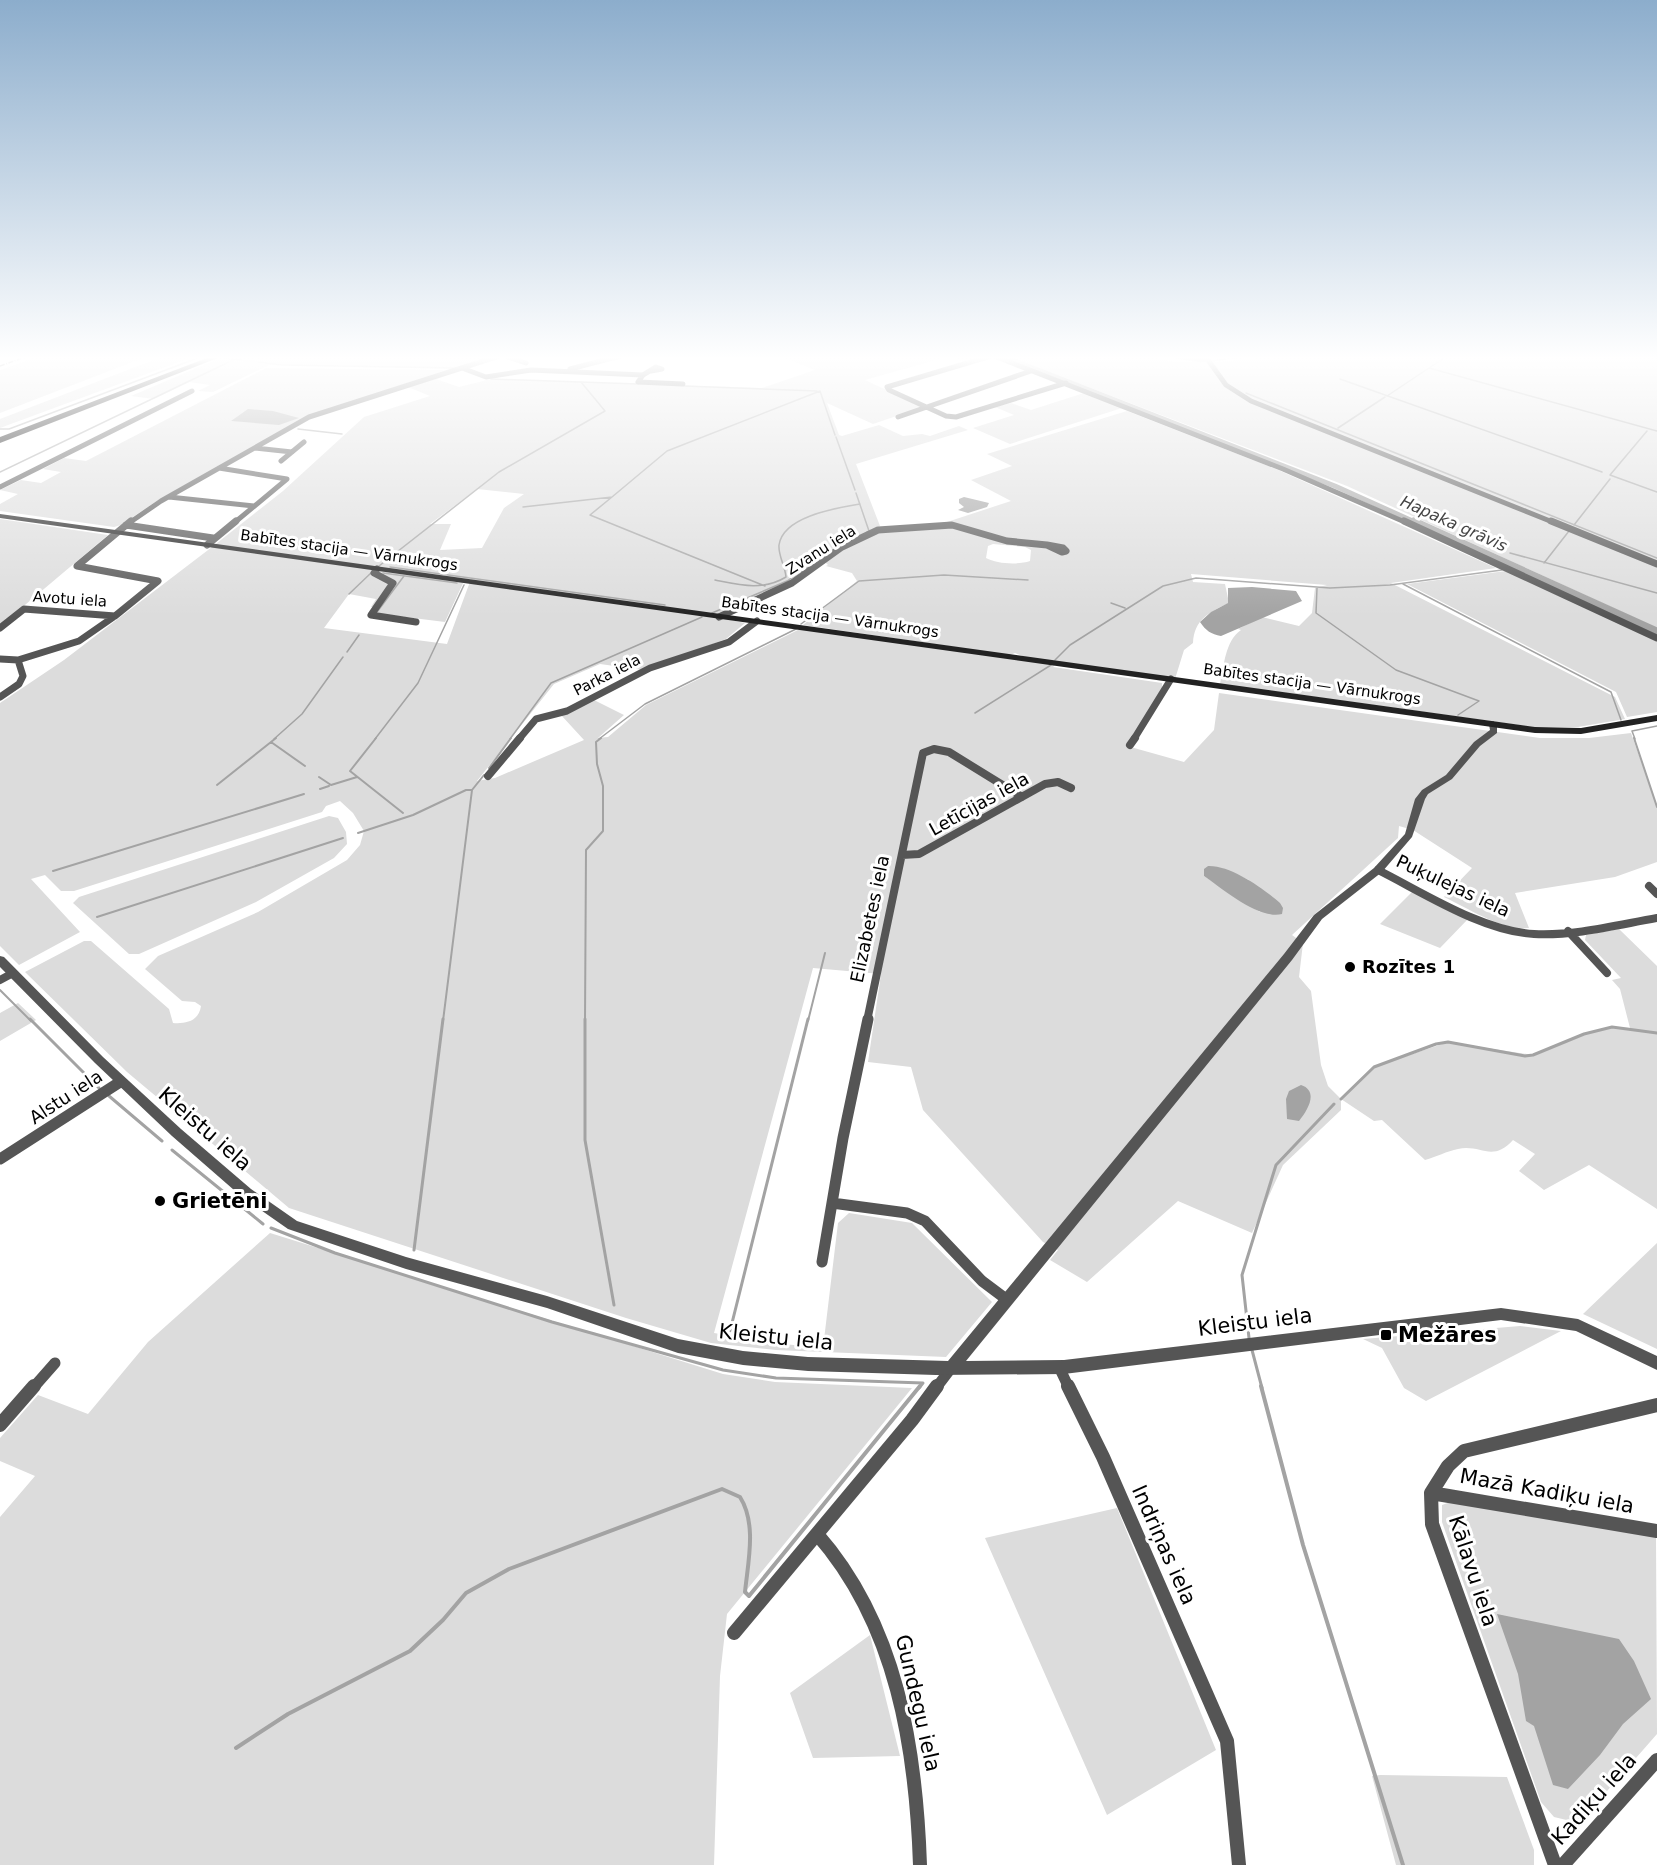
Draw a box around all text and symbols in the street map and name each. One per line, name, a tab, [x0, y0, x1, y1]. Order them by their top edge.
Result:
water label: Hapaka grāvis	[1398, 491, 1510, 555]
street label: Zvanu iela	[783, 521, 859, 579]
street label: Babītes stacija — Vārnukrogs	[239, 526, 459, 574]
street label: Avotu iela	[32, 587, 108, 611]
street label: Babītes stacija — Vārnukrogs	[720, 593, 940, 641]
street label: Parka iela	[570, 650, 644, 700]
street label: Babītes stacija — Vārnukrogs	[1202, 660, 1422, 708]
street label: Letīcijas iela	[925, 767, 1032, 840]
street label: Puķulejas iela	[1393, 850, 1513, 921]
street label: Elizabetes iela	[846, 853, 893, 985]
place label: Rozītes 1	[1362, 956, 1455, 977]
marker: Rozītes 1	[1343, 960, 1357, 974]
street label: Alstu iela	[25, 1065, 106, 1128]
street label: Kleistu iela	[154, 1082, 256, 1176]
place label: Grietēni	[172, 1189, 267, 1213]
marker: Grietēni	[153, 1194, 167, 1208]
street label: Kleistu iela	[1196, 1303, 1314, 1341]
street label: Kleistu iela	[718, 1319, 834, 1355]
place label: Mežāres	[1398, 1323, 1497, 1347]
marker: Mežāres	[1379, 1328, 1393, 1342]
street label: Mazā Kadiķu iela	[1458, 1464, 1636, 1518]
street label: Indriņas iela	[1127, 1481, 1201, 1609]
street label: Kālavu iela	[1444, 1513, 1502, 1629]
street label: Gundegu iela	[891, 1632, 945, 1774]
street label: Kadiķu iela	[1547, 1748, 1641, 1850]

